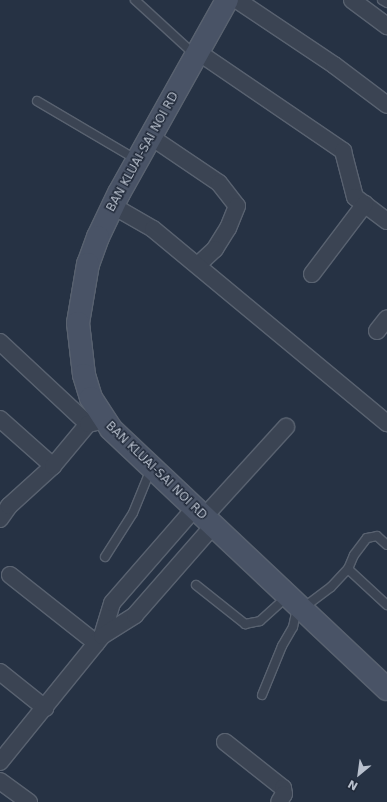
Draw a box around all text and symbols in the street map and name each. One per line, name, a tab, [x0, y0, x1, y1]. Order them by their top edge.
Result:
street label: BAN KLUAI-SAI NOI RD	[104, 90, 182, 214]
street label: BAN KLUAI-SAI NOI RD	[103, 419, 209, 523]
north arrow	[339, 754, 379, 794]
text: N	[346, 777, 360, 793]

